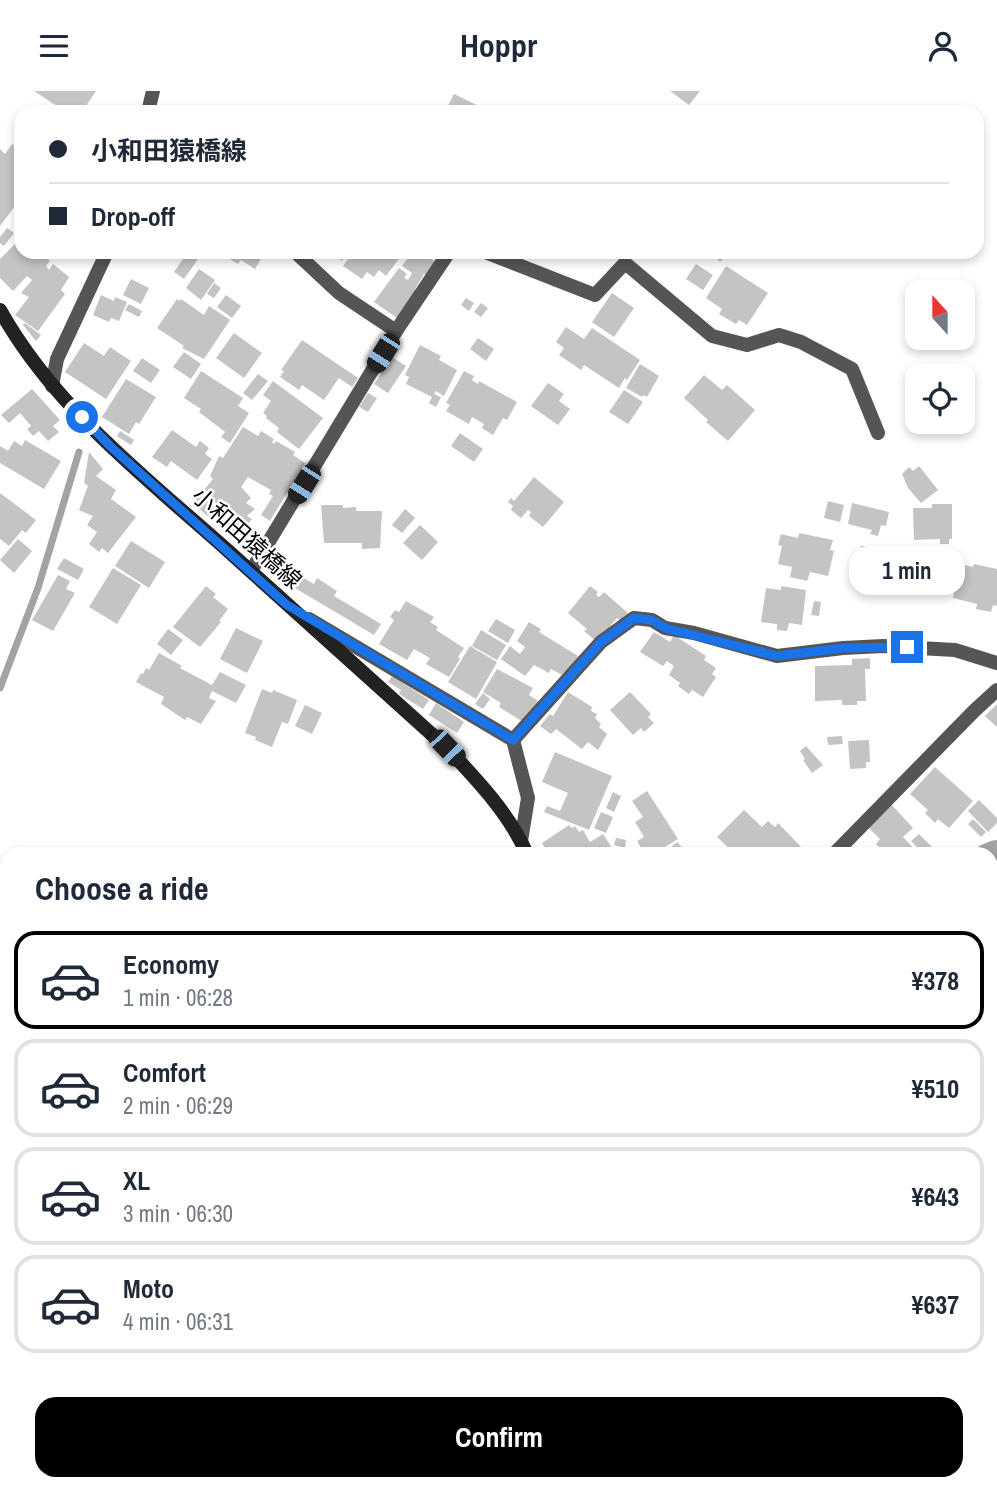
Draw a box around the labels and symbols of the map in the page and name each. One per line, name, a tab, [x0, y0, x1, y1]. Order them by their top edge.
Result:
north arrow	[905, 280, 975, 350]
car	[363, 330, 404, 376]
route start	[66, 401, 98, 433]
car	[284, 461, 325, 507]
street label: 小和田猿橋線	[186, 480, 309, 595]
callout: 1 min	[849, 545, 965, 595]
route end	[891, 631, 923, 663]
car	[425, 726, 470, 770]

